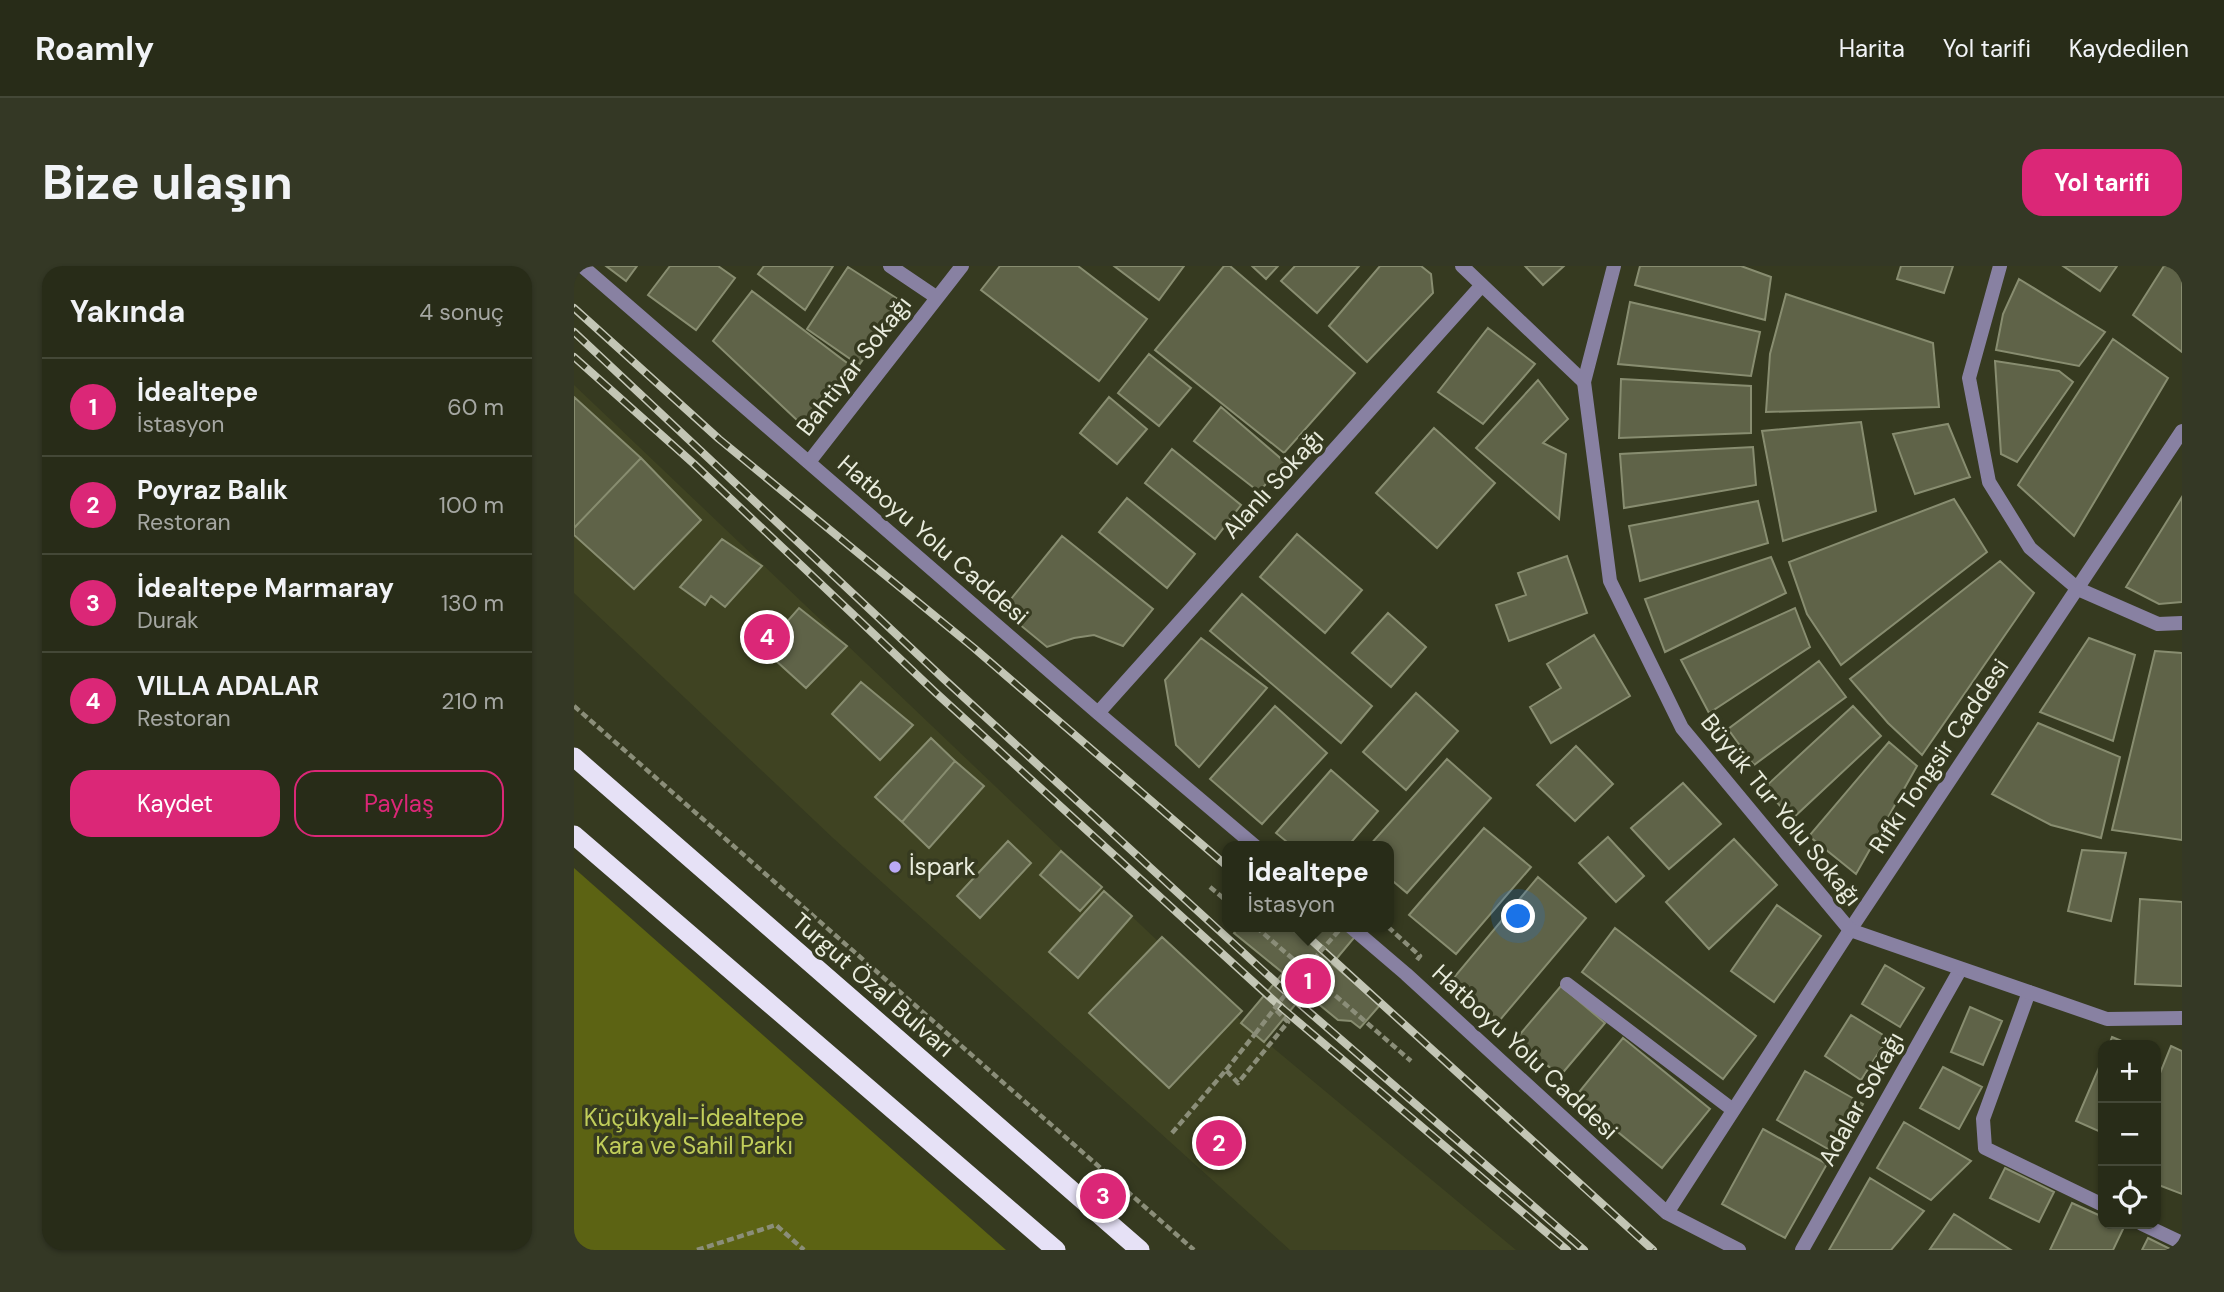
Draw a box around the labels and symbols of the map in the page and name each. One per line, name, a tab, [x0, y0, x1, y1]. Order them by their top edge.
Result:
street label: Bahtiyar Sokağı	[789, 290, 918, 442]
street label: Alanlı Sokağı	[1215, 422, 1330, 545]
street label: Hatboyu Yolu Caddesi	[831, 448, 1035, 631]
pin: 4	[744, 611, 790, 663]
street label: Rıfkı Tongsir Caddesi	[1862, 652, 2015, 859]
street label: Büyük Tur Yolu Sokağı	[1694, 707, 1869, 912]
place label: İspark	[909, 851, 976, 882]
marker: İspark	[887, 859, 903, 875]
your location	[1501, 899, 1535, 933]
street label: Turgut Özal Bulvarı	[786, 906, 961, 1064]
pin: 1	[1285, 955, 1331, 1007]
street label: Hatboyu Yolu Caddesi	[1426, 957, 1625, 1146]
street label: Adalar Sokağı	[1811, 1026, 1910, 1171]
park label: Küçükyalı-İdealtepe Kara ve Sahil Parkı	[584, 1102, 804, 1161]
pin: 2	[1196, 1117, 1242, 1169]
pin: 3	[1080, 1170, 1126, 1222]

